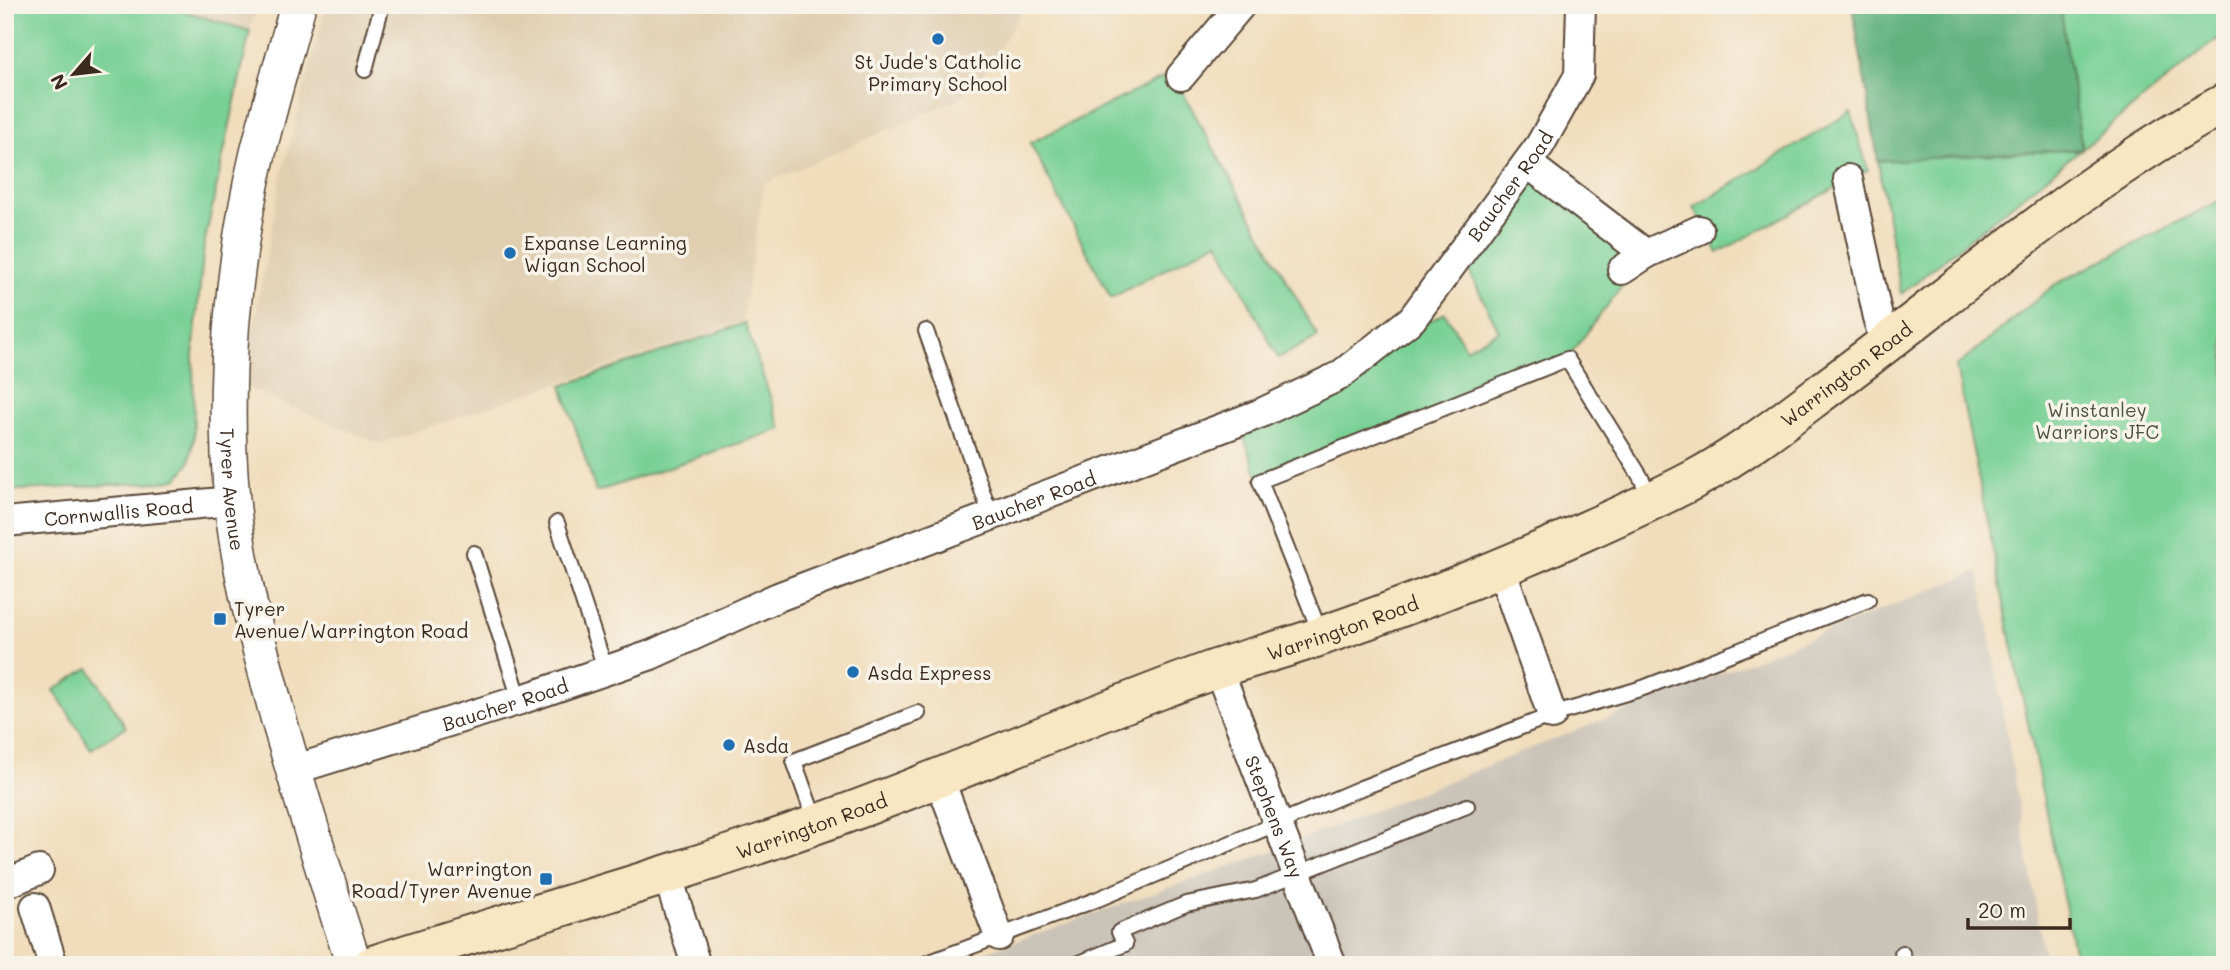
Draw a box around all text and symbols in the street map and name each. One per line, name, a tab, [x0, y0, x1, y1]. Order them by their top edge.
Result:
marker: St Jude's Catholic Primary School	[930, 31, 946, 47]
north arrow	[38, 38, 108, 108]
place label: St Jude's Catholic Primary School	[855, 49, 1021, 96]
text: N	[44, 70, 73, 94]
street label: Baucher Road	[1461, 126, 1558, 246]
place label: Expanse Learning Wigan School	[524, 230, 687, 277]
marker: Expanse Learning Wigan School	[502, 245, 518, 261]
street label: Warrington Road	[1775, 316, 1917, 432]
park label: Winstanley Warriors JFC	[2035, 397, 2159, 444]
street label: Tyrer Avenue	[216, 428, 251, 552]
street label: Baucher Road	[968, 465, 1099, 535]
street label: Cornwallis Road	[43, 492, 194, 531]
street label: Warrington Road	[1264, 589, 1422, 665]
place label: Tyrer Avenue/Warrington Road	[234, 596, 468, 643]
marker: Tyrer Avenue/Warrington Road	[212, 611, 228, 627]
place label: Asda Express	[867, 660, 991, 685]
marker: Asda Express	[845, 664, 861, 680]
street label: Baucher Road	[439, 672, 571, 736]
place label: Asda	[743, 733, 789, 758]
marker: Asda	[721, 737, 737, 753]
street label: Stephens Way	[1240, 752, 1310, 881]
street label: Warrington Road	[733, 787, 890, 864]
place label: Warrington Road/Tyrer Avenue	[352, 856, 532, 903]
marker: Warrington Road/Tyrer Avenue	[538, 871, 554, 887]
scale bar	[1968, 886, 2069, 930]
text: 20 m	[1978, 896, 2026, 923]

